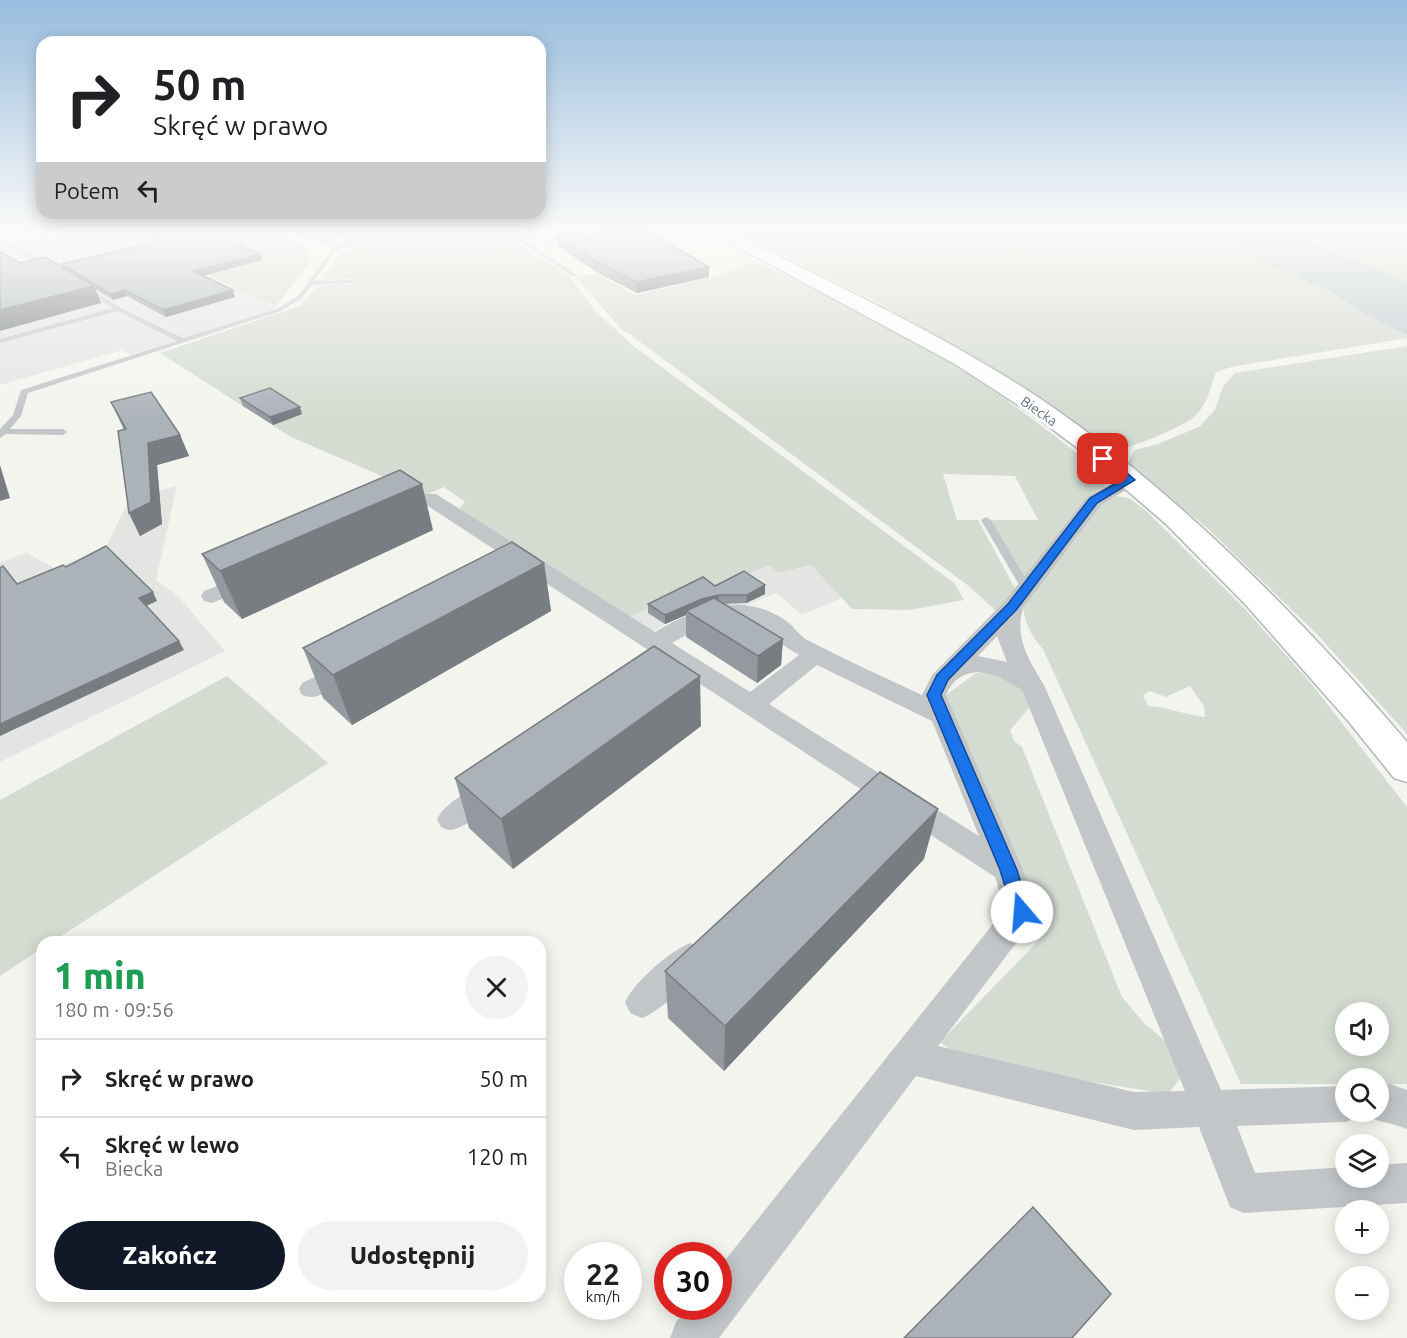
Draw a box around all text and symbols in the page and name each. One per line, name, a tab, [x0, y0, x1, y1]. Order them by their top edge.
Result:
icon: right	[54, 60, 132, 138]
text: 50 m	[153, 61, 247, 108]
text: Skręć w prawo	[153, 110, 328, 140]
icon: left	[132, 174, 165, 207]
text: Potem	[54, 178, 120, 203]
street label: Biecka	[1018, 393, 1060, 429]
pin	[1077, 433, 1128, 484]
icon: arrive	[1086, 442, 1119, 475]
position arrow	[990, 880, 1054, 944]
text: 1 min	[54, 955, 146, 996]
button: close	[465, 956, 528, 1019]
text: 180 m · 09:56	[54, 998, 174, 1021]
map controls	[1335, 1002, 1389, 1320]
button: sound	[1335, 1002, 1389, 1056]
icon: right	[54, 1062, 87, 1095]
text: Skręć w prawo	[105, 1066, 254, 1091]
text: 50 m	[479, 1066, 528, 1091]
button: search	[1335, 1068, 1389, 1122]
text: Skręć w lewo	[105, 1132, 239, 1157]
button: layers	[1335, 1134, 1389, 1188]
icon: left	[54, 1140, 87, 1173]
text: 120 m	[467, 1144, 528, 1169]
text: Biecka	[105, 1157, 163, 1180]
button: +	[1335, 1200, 1389, 1254]
button: Zakończ	[54, 1221, 285, 1290]
button: Udostępnij	[297, 1221, 528, 1290]
speed limit sign: 30	[654, 1242, 732, 1320]
text: 22	[586, 1257, 620, 1291]
button: −	[1335, 1266, 1389, 1320]
text: km/h	[586, 1288, 620, 1305]

